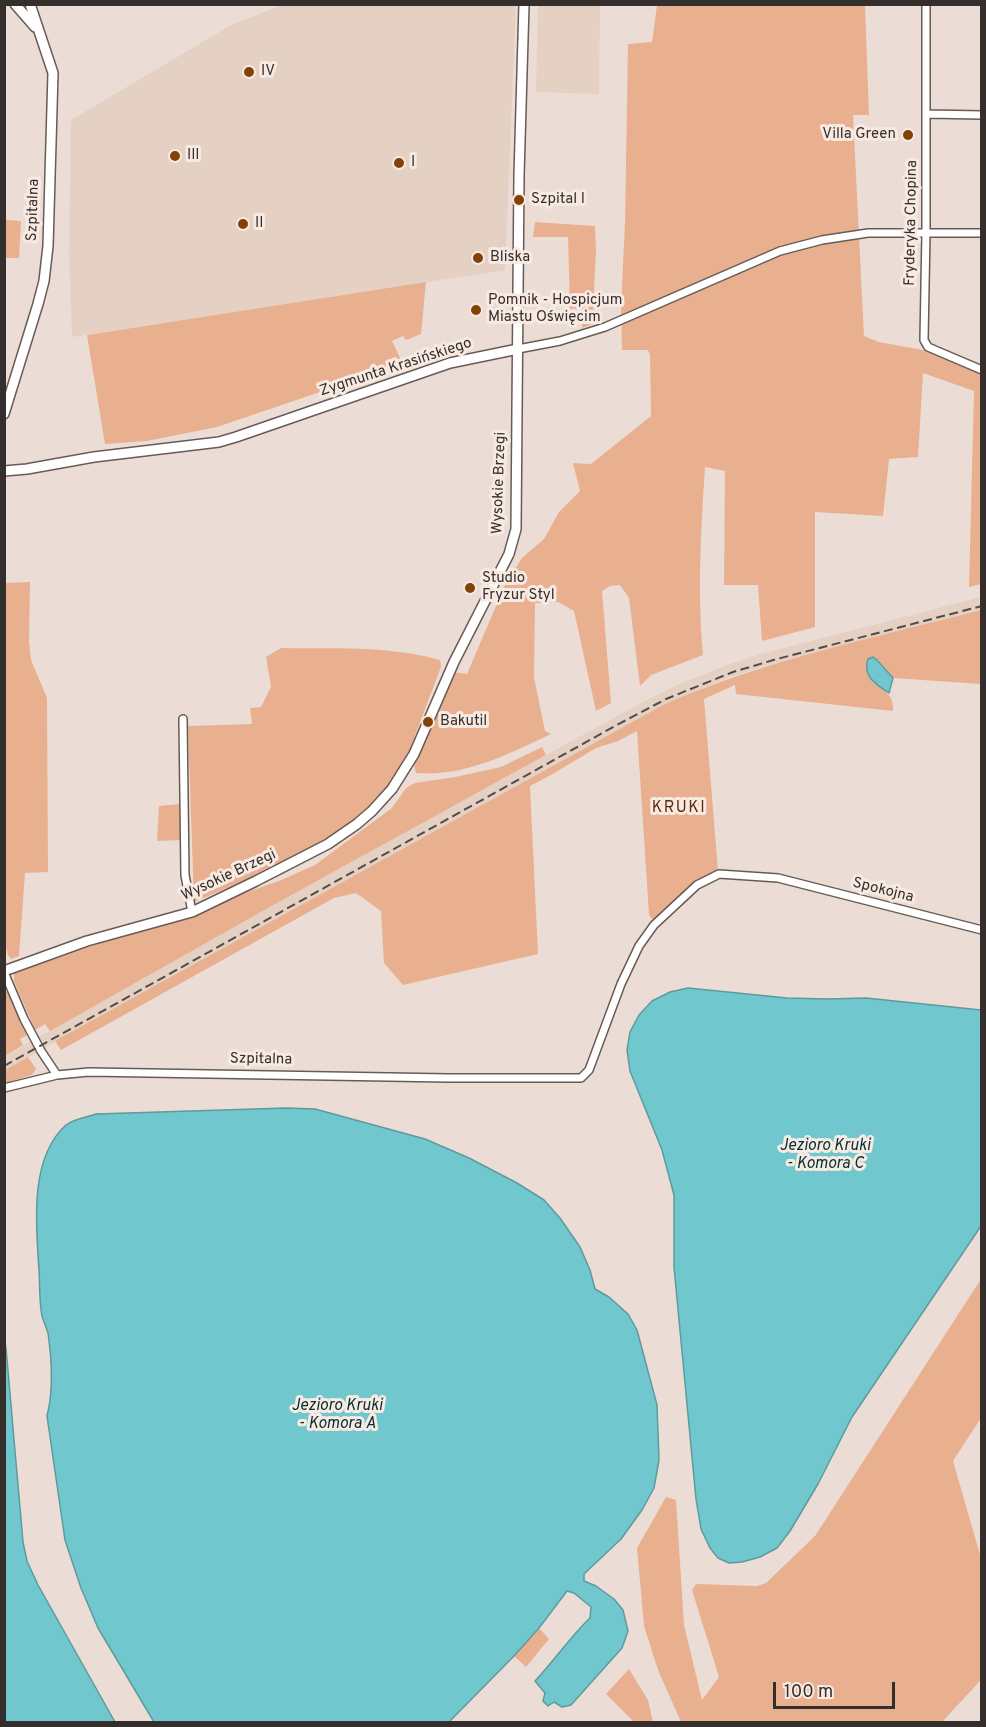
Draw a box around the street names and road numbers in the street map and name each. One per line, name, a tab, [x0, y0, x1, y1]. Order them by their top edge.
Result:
street label: Fryderyka Chopina	[902, 160, 922, 286]
street label: Szpitalna	[24, 178, 44, 242]
street label: Zygmunta Krasińskiego	[318, 335, 474, 401]
street label: Wysokie Brzegi	[489, 432, 511, 534]
street label: Wysokie Brzegi	[179, 846, 279, 906]
street label: Spokojna	[851, 875, 915, 907]
street label: Szpitalna	[230, 1050, 292, 1070]

